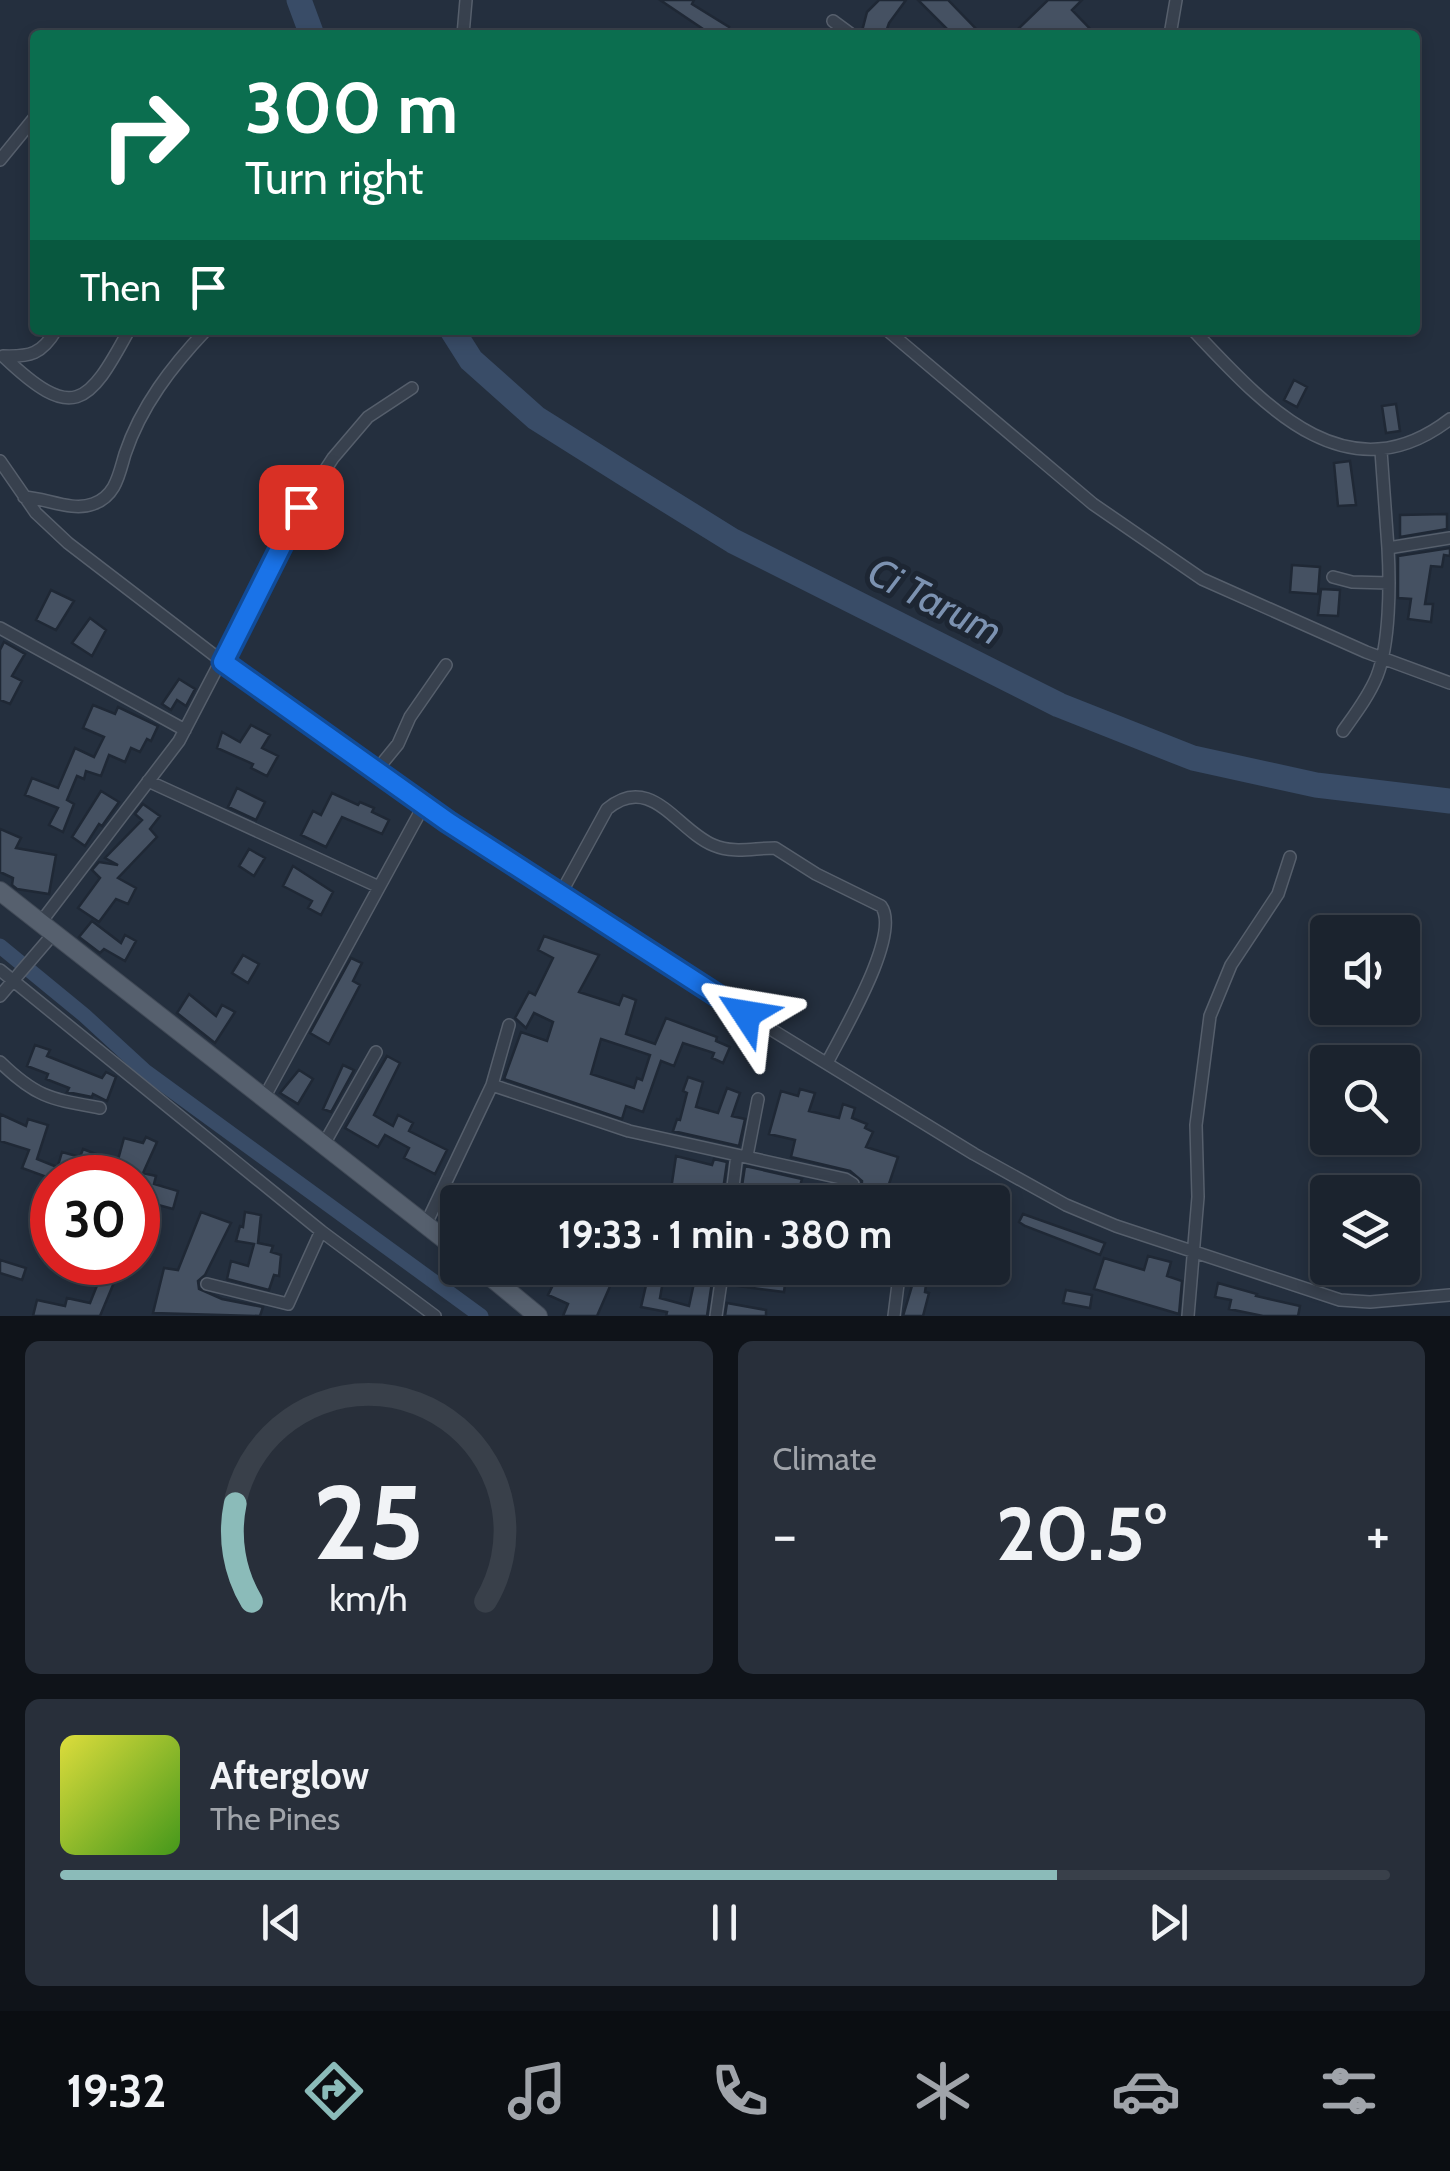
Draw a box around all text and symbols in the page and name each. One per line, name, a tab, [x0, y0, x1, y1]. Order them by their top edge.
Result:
text: 300 m	[245, 65, 458, 151]
icon: right	[80, 70, 210, 200]
text: Turn right	[245, 151, 424, 205]
icon: arrive	[181, 260, 236, 315]
text: Then	[80, 264, 161, 311]
pin	[259, 465, 344, 550]
icon: arrive	[274, 480, 329, 535]
water label: Ci Tarum	[860, 546, 1010, 655]
map controls	[1310, 915, 1420, 1285]
button: sound	[1310, 915, 1420, 1025]
position arrow	[694, 962, 798, 1066]
button: search	[1310, 1045, 1420, 1155]
speed limit sign: 30	[30, 1155, 160, 1285]
button: layers	[1310, 1175, 1420, 1285]
text: 19:33 · 1 min · 380 m	[558, 1211, 892, 1258]
text: Climate	[773, 1439, 877, 1478]
text: 25	[313, 1459, 424, 1585]
text: 20.5°	[996, 1488, 1166, 1579]
text: −	[773, 1501, 797, 1568]
text: +	[1366, 1501, 1390, 1568]
text: km/h	[330, 1577, 408, 1620]
text: Afterglow	[210, 1752, 369, 1799]
text: The Pines	[210, 1799, 340, 1838]
icon: previous	[254, 1895, 309, 1950]
icon: pause	[697, 1895, 752, 1950]
icon: next	[1141, 1895, 1196, 1950]
icon: directions	[299, 2056, 369, 2126]
icon: music	[502, 2056, 572, 2126]
icon: phone	[705, 2056, 775, 2126]
icon: climate	[908, 2056, 978, 2126]
icon: car	[1111, 2056, 1181, 2126]
icon: filters	[1314, 2056, 1384, 2126]
text: 19:32	[66, 2064, 166, 2118]

